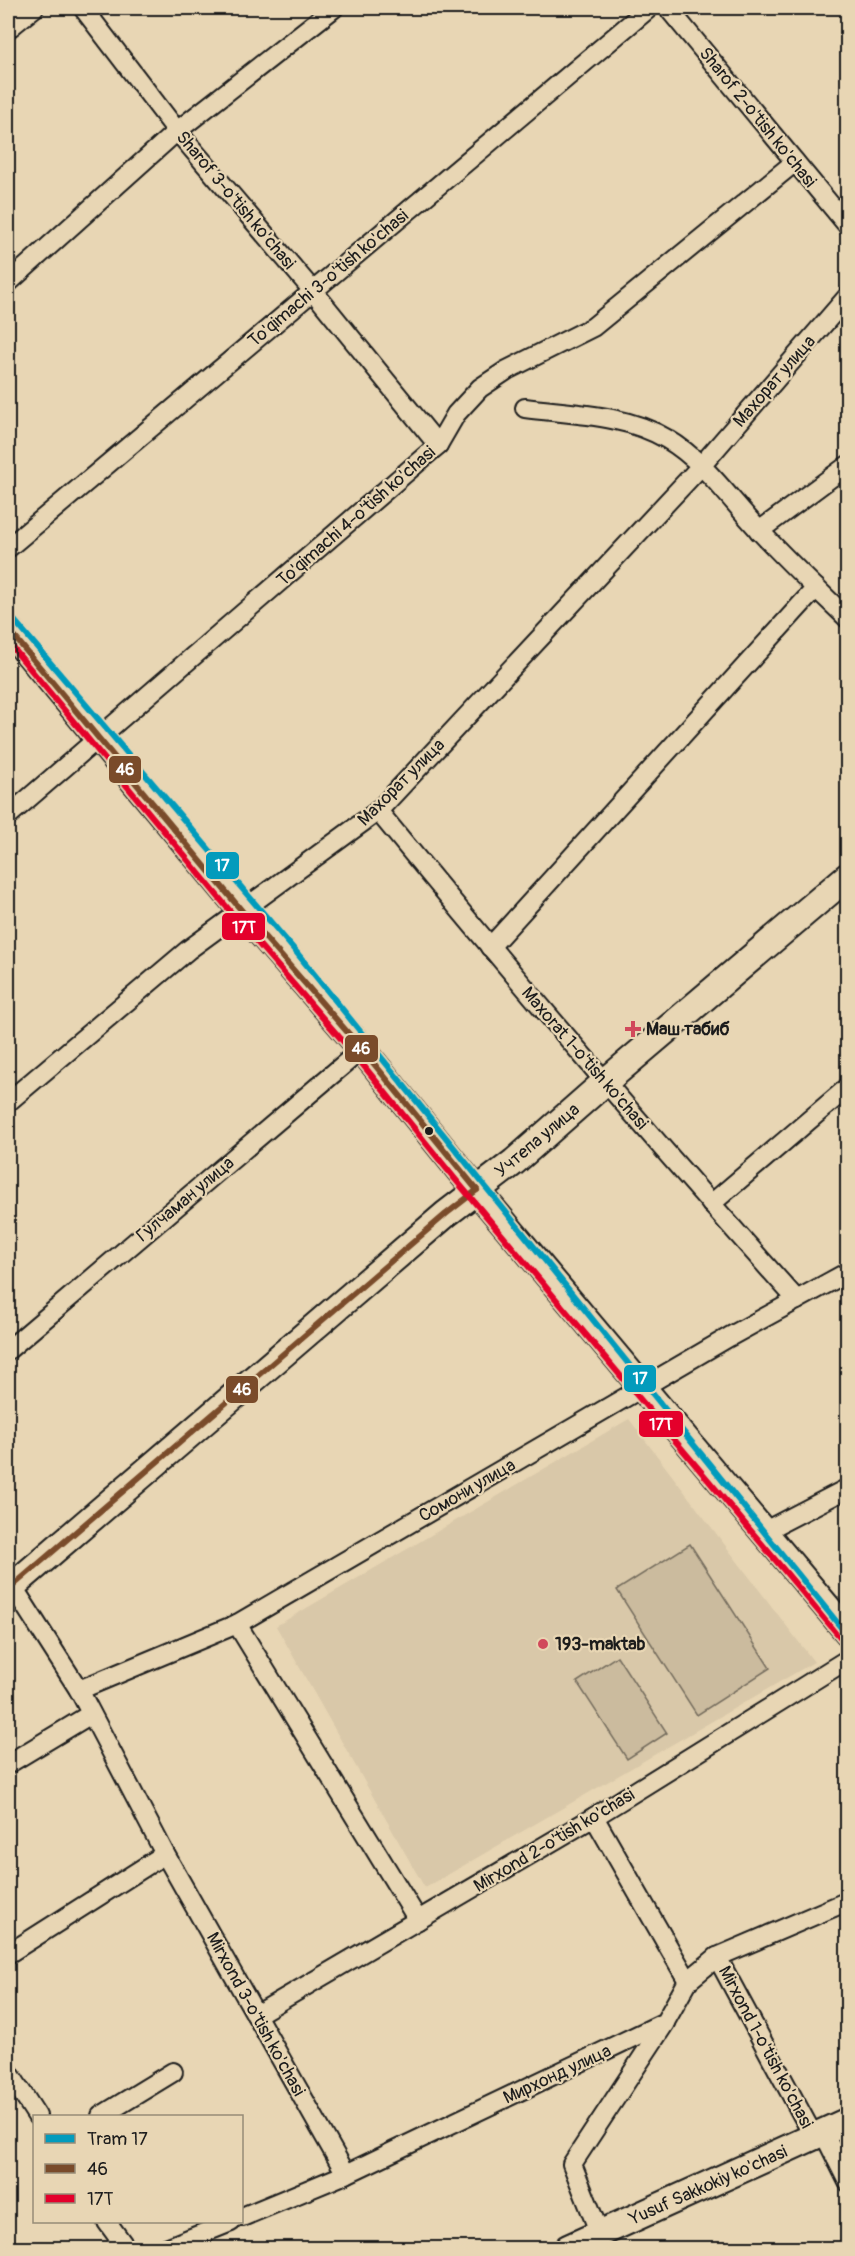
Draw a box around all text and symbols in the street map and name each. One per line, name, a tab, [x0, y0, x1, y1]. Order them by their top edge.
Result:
street label: Sharof 2-o'tish ko'chasi	[694, 42, 821, 192]
street label: Sharof 3-o'tish ko'chasi	[171, 126, 300, 274]
street label: To'qimachi 3-o'tish ko'chasi	[243, 204, 413, 352]
street label: Махорат улица	[728, 331, 821, 432]
street label: To'qimachi 4-o'tish ko'chasi	[272, 441, 440, 592]
street label: Махорат улица	[353, 734, 450, 831]
line badge: 46	[108, 755, 142, 784]
text: 46	[116, 760, 134, 780]
line badge: 17	[205, 851, 240, 880]
text: 17	[215, 856, 230, 876]
line badge: 17T	[221, 912, 266, 941]
text: 17T	[232, 918, 256, 938]
street label: Maxorat 1-o'tish ko'chasi	[516, 982, 653, 1135]
place label: Маш табиб	[646, 1018, 730, 1041]
marker: Маш табиб	[624, 1020, 642, 1038]
line badge: 46	[344, 1034, 379, 1063]
text: 46	[352, 1039, 370, 1059]
street label: Учтепа улица	[490, 1098, 585, 1183]
unlabelled marker	[423, 1125, 435, 1137]
street label: Гулчаман улица	[132, 1152, 239, 1247]
line badge: 17	[623, 1364, 657, 1393]
text: 17	[633, 1369, 648, 1389]
line badge: 46	[225, 1375, 259, 1404]
text: 46	[233, 1380, 251, 1400]
line badge: 17T	[638, 1410, 684, 1438]
text: 17T	[649, 1415, 673, 1435]
street label: Сомони улица	[415, 1453, 520, 1527]
place label: 193-maktab	[555, 1633, 646, 1656]
marker: 193-maktab	[536, 1637, 550, 1651]
street label: Mirxond 2-o'tish ko'chasi	[470, 1783, 639, 1898]
street label: Mirxond 3-o'tish ko'chasi	[201, 1928, 310, 2100]
street label: Mirxond 1-o'tish ko'chasi	[713, 1962, 818, 2132]
street label: Мирхонд улица	[499, 2039, 615, 2110]
legend	[33, 2115, 243, 2223]
text: Tram 17	[87, 2128, 148, 2151]
street label: Yusuf Sakkokiy ko'chasi	[625, 2140, 791, 2231]
text: 46	[87, 2158, 108, 2181]
text: 17T	[87, 2188, 114, 2211]

